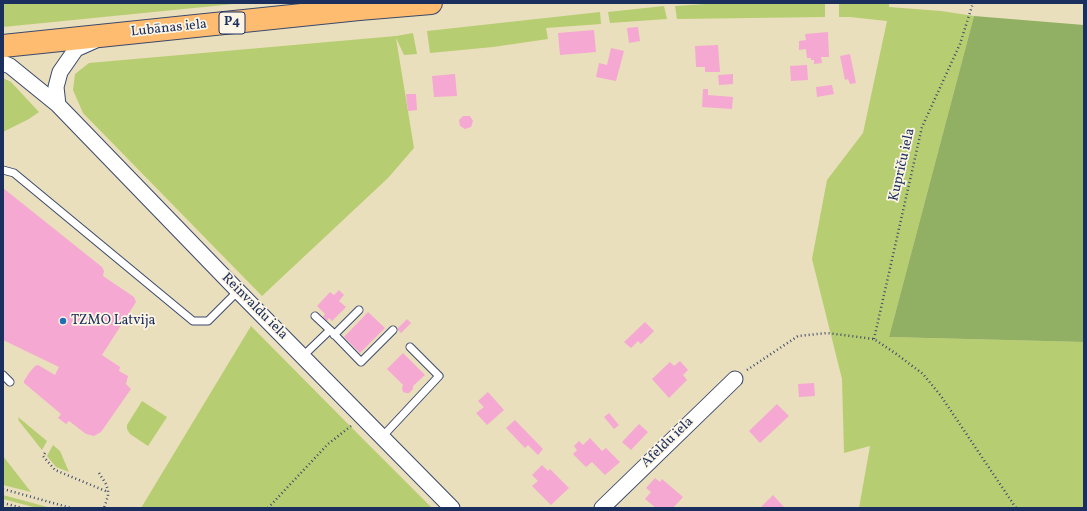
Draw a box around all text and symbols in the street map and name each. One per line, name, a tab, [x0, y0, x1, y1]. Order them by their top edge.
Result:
road number: P4	[219, 12, 245, 34]
street label: Lubānas iela	[130, 17, 208, 41]
street label: Kupriču iela	[886, 127, 920, 203]
street label: Reinvaldu iela	[217, 270, 291, 344]
place label: TZMO Latvija	[71, 313, 156, 329]
marker: TZMO Latvija	[58, 316, 68, 326]
street label: Afeldu iela	[638, 414, 698, 472]

